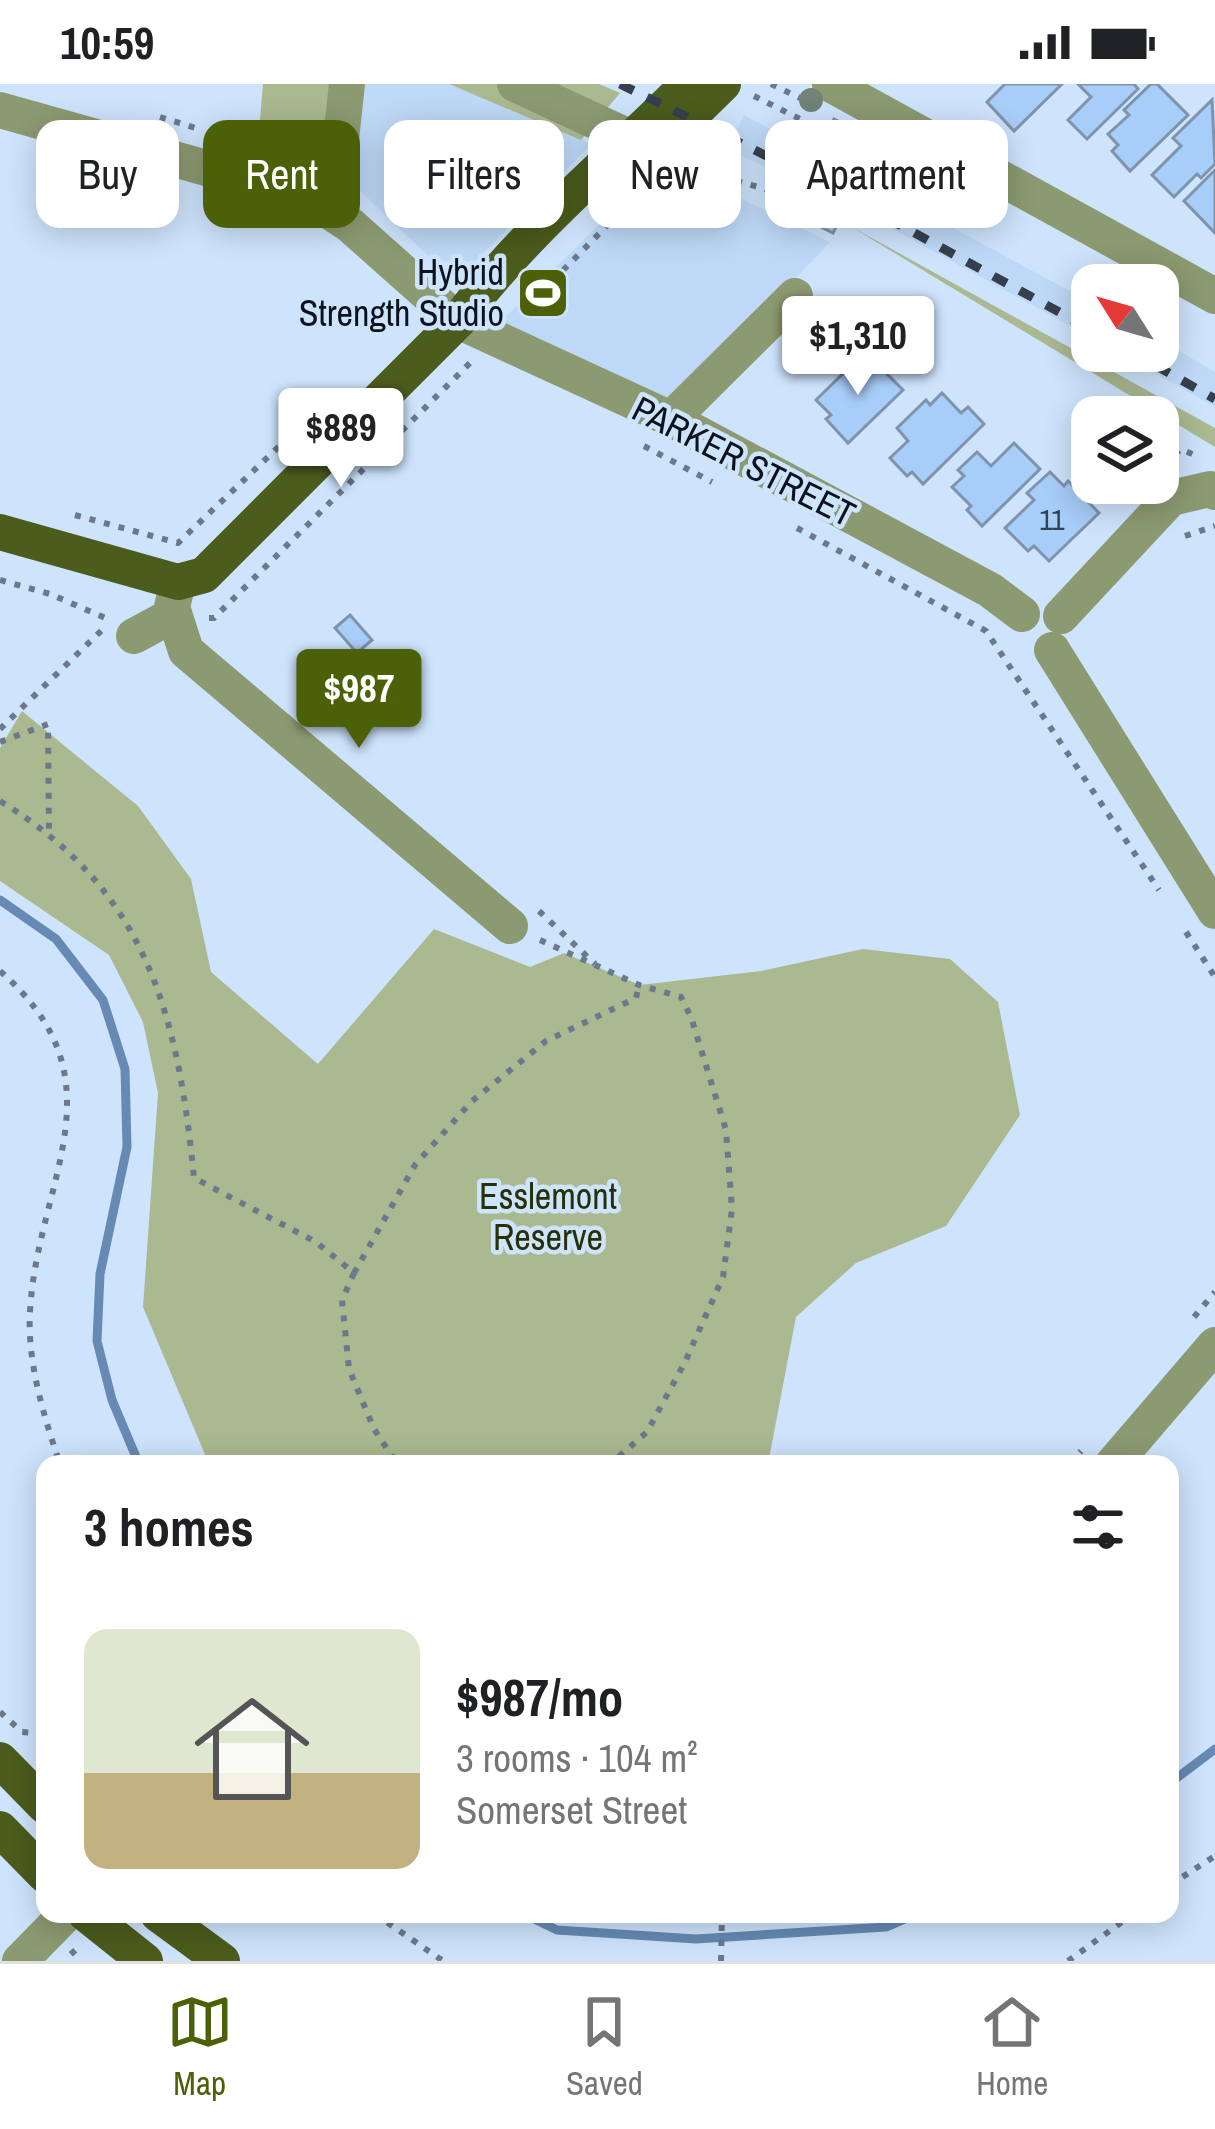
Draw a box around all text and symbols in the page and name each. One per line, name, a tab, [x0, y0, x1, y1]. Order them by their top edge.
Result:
text: 10:59	[60, 12, 154, 73]
chip: Buy	[36, 120, 179, 228]
chip: Rent	[203, 120, 360, 228]
chip: Filters	[384, 120, 564, 228]
chip: New	[588, 120, 741, 228]
chip: Apartment	[765, 120, 1008, 228]
place label: Hybrid Strength Studio	[299, 248, 504, 337]
north arrow	[1071, 264, 1179, 372]
map controls	[1071, 264, 1179, 504]
sports icon: Hybrid Strength Studio	[515, 265, 571, 321]
pin: $1,310	[760, 296, 956, 398]
text: $1,310	[809, 309, 907, 361]
street label: PARKER STREET	[624, 384, 864, 538]
pin: $889	[270, 388, 412, 490]
button: layers	[1071, 396, 1179, 504]
text: $889	[305, 401, 377, 453]
house number: 11	[1039, 499, 1065, 539]
pin: $987	[288, 649, 430, 751]
text: $987	[323, 662, 395, 714]
park label: Esslemont Reserve	[479, 1172, 617, 1261]
text: 3 homes	[84, 1493, 254, 1562]
icon: filters	[1065, 1494, 1131, 1560]
text: $987/mo	[456, 1663, 623, 1732]
icon: home	[180, 1677, 324, 1821]
text: 3 rooms · 104 m²	[456, 1732, 698, 1784]
text: Somerset Street	[456, 1784, 687, 1836]
tab: Map	[167, 1989, 233, 2105]
tab: Saved	[566, 1989, 643, 2105]
tab: Home	[976, 1989, 1048, 2105]

